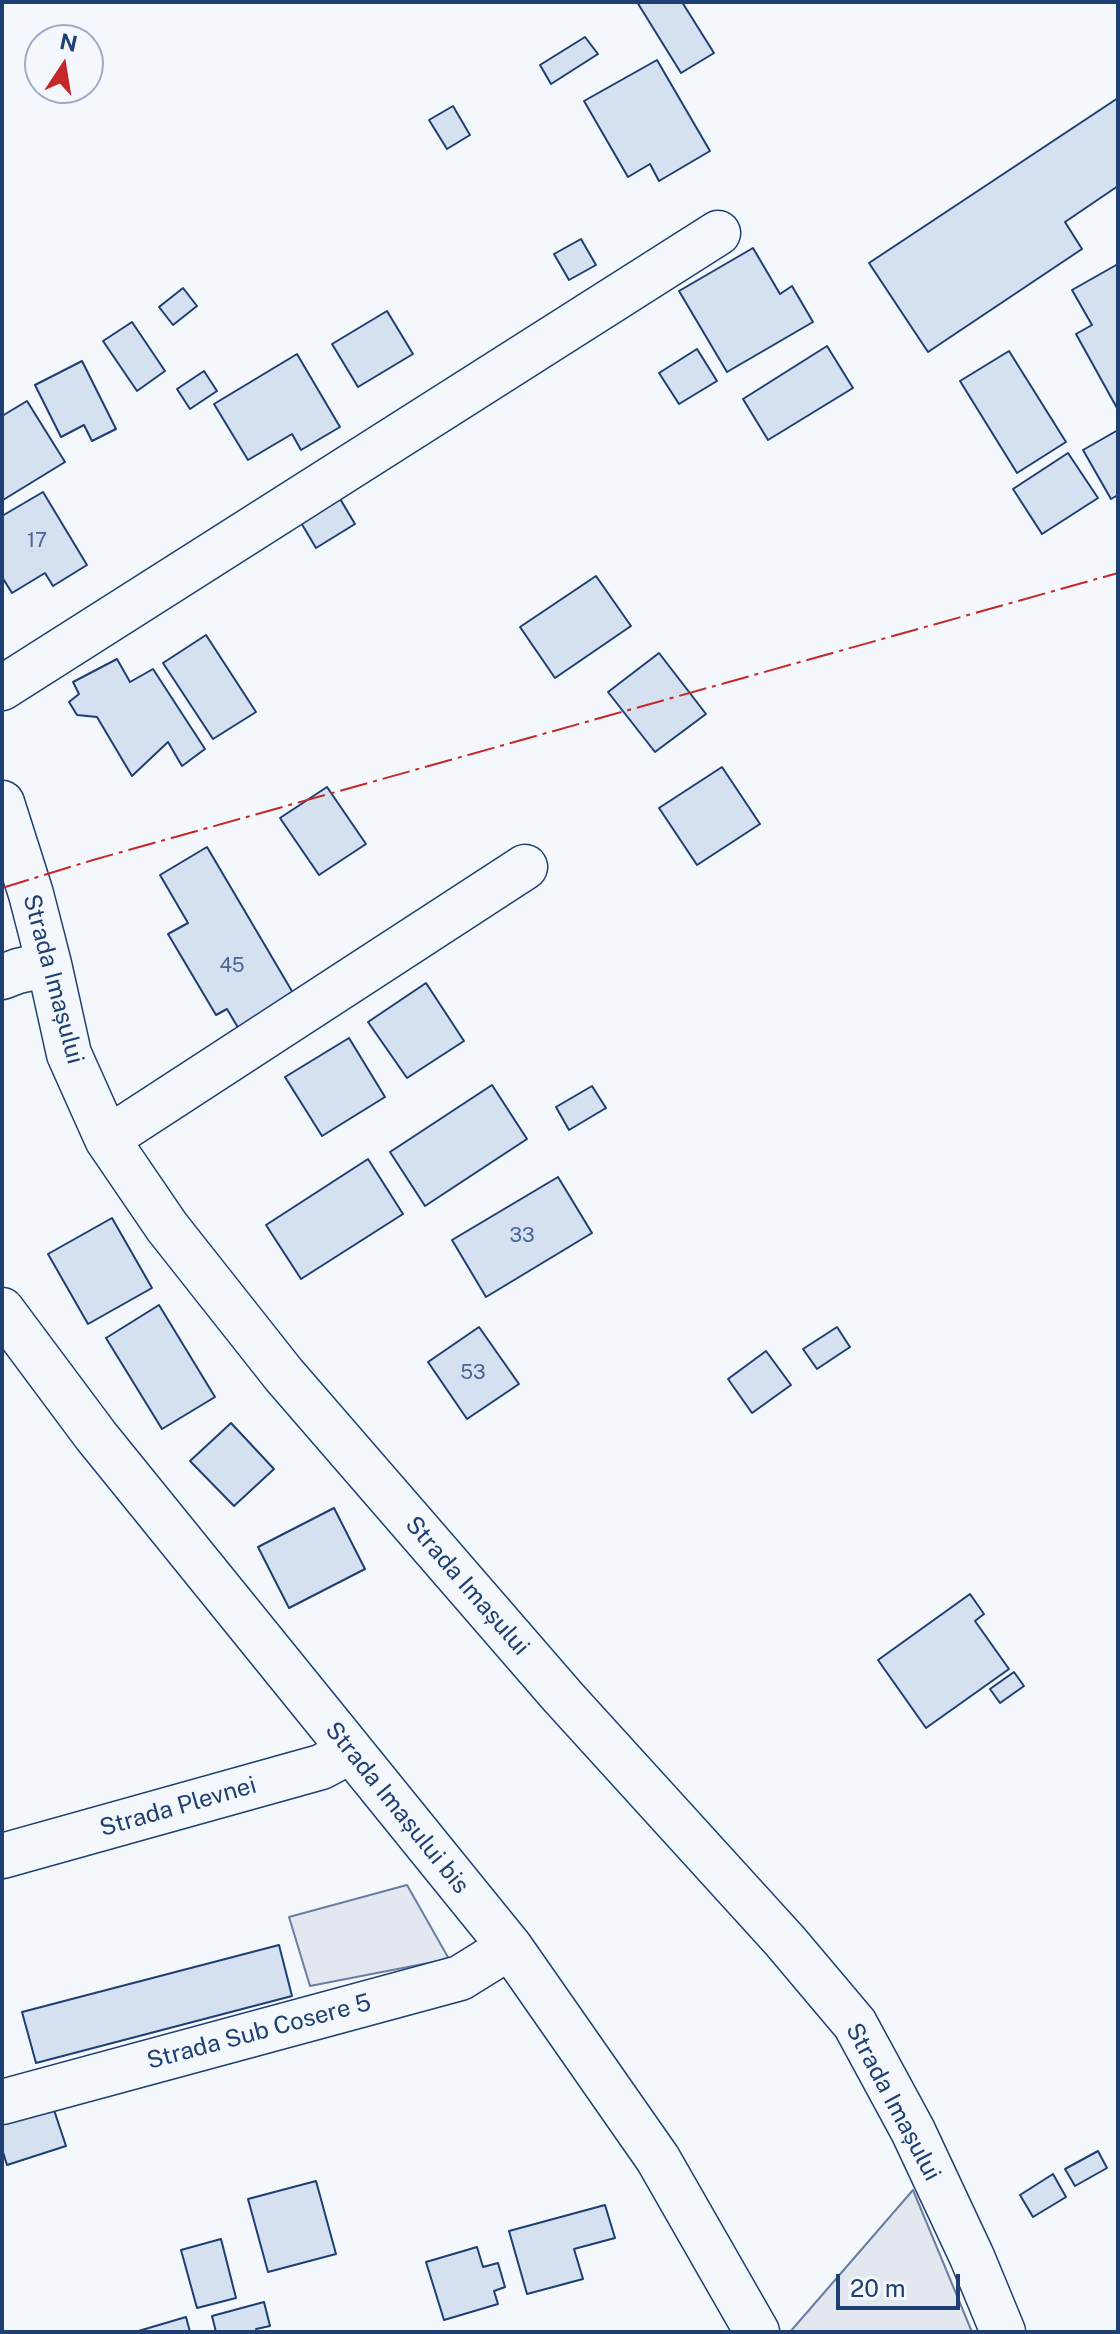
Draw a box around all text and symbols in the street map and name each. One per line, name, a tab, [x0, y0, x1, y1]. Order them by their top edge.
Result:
north arrow	[24, 24, 104, 104]
text: N	[57, 28, 80, 57]
house number: 17	[27, 529, 47, 553]
street label: Strada Imașului	[17, 891, 89, 1067]
house number: 45	[219, 954, 245, 978]
house number: 33	[509, 1224, 535, 1248]
house number: 53	[460, 1361, 486, 1385]
street label: Strada Imașului	[399, 1511, 535, 1661]
street label: Strada Imașului bis	[319, 1716, 475, 1900]
street label: Strada Plevnei	[96, 1771, 260, 1843]
street label: Strada Sub Cosere 5	[144, 1988, 374, 2076]
street label: Strada Imașului	[839, 2018, 947, 2186]
scale bar	[840, 2258, 964, 2308]
text: 20 m	[850, 2274, 906, 2302]

